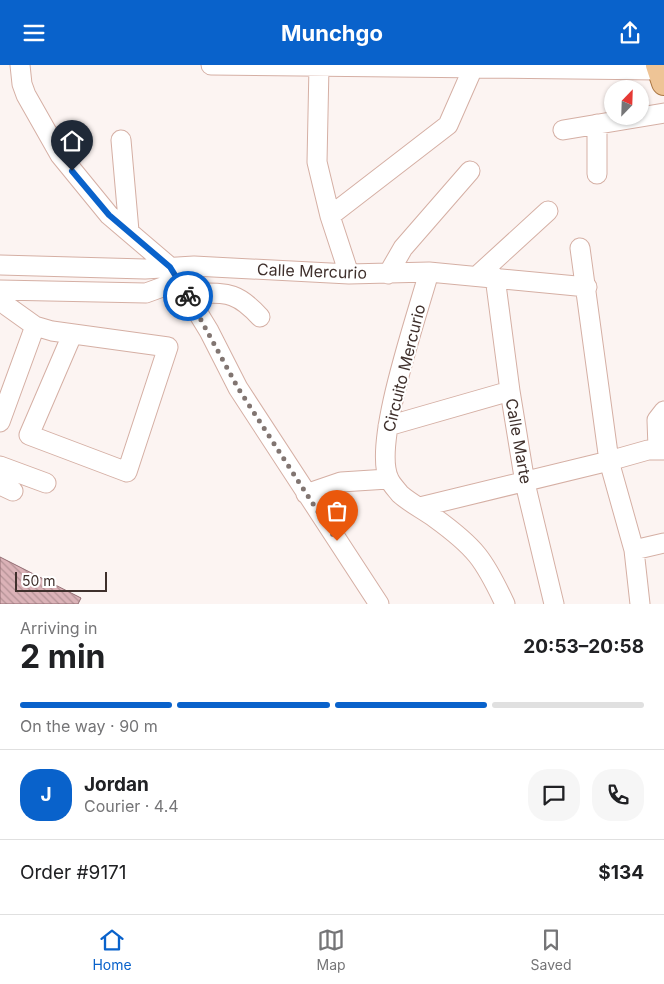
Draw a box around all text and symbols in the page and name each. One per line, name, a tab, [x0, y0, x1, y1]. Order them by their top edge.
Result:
icon: menu	[20, 19, 48, 47]
icon: share	[616, 19, 644, 47]
text: Munchgo	[281, 20, 383, 46]
north arrow	[604, 80, 649, 125]
map controls	[604, 80, 649, 125]
pin	[51, 120, 93, 171]
icon: home	[58, 127, 86, 155]
street label: Calle Mercurio	[257, 259, 367, 283]
courier	[163, 271, 213, 321]
icon: bike	[174, 282, 202, 310]
street label: Circuito Mercurio	[378, 302, 430, 434]
street label: Calle Marte	[502, 397, 536, 485]
pin	[316, 490, 358, 541]
icon: bag	[323, 497, 351, 525]
scale bar	[15, 569, 108, 592]
text: 50 m	[22, 572, 56, 589]
text: Arriving in	[20, 618, 97, 638]
text: 20:53–20:58	[523, 635, 644, 658]
text: 2 min	[20, 637, 106, 676]
text: On the way · 90 m	[20, 716, 158, 736]
button: chat	[528, 769, 580, 821]
button: phone	[592, 769, 644, 821]
text: Jordan	[84, 773, 149, 796]
text: J	[40, 783, 52, 806]
text: Courier · 4.4	[84, 796, 179, 816]
text: Order #9171	[20, 861, 127, 884]
text: $134	[598, 861, 644, 884]
tab: Home	[92, 926, 132, 973]
tab: Map	[317, 926, 346, 973]
tab: Saved	[531, 926, 572, 973]

